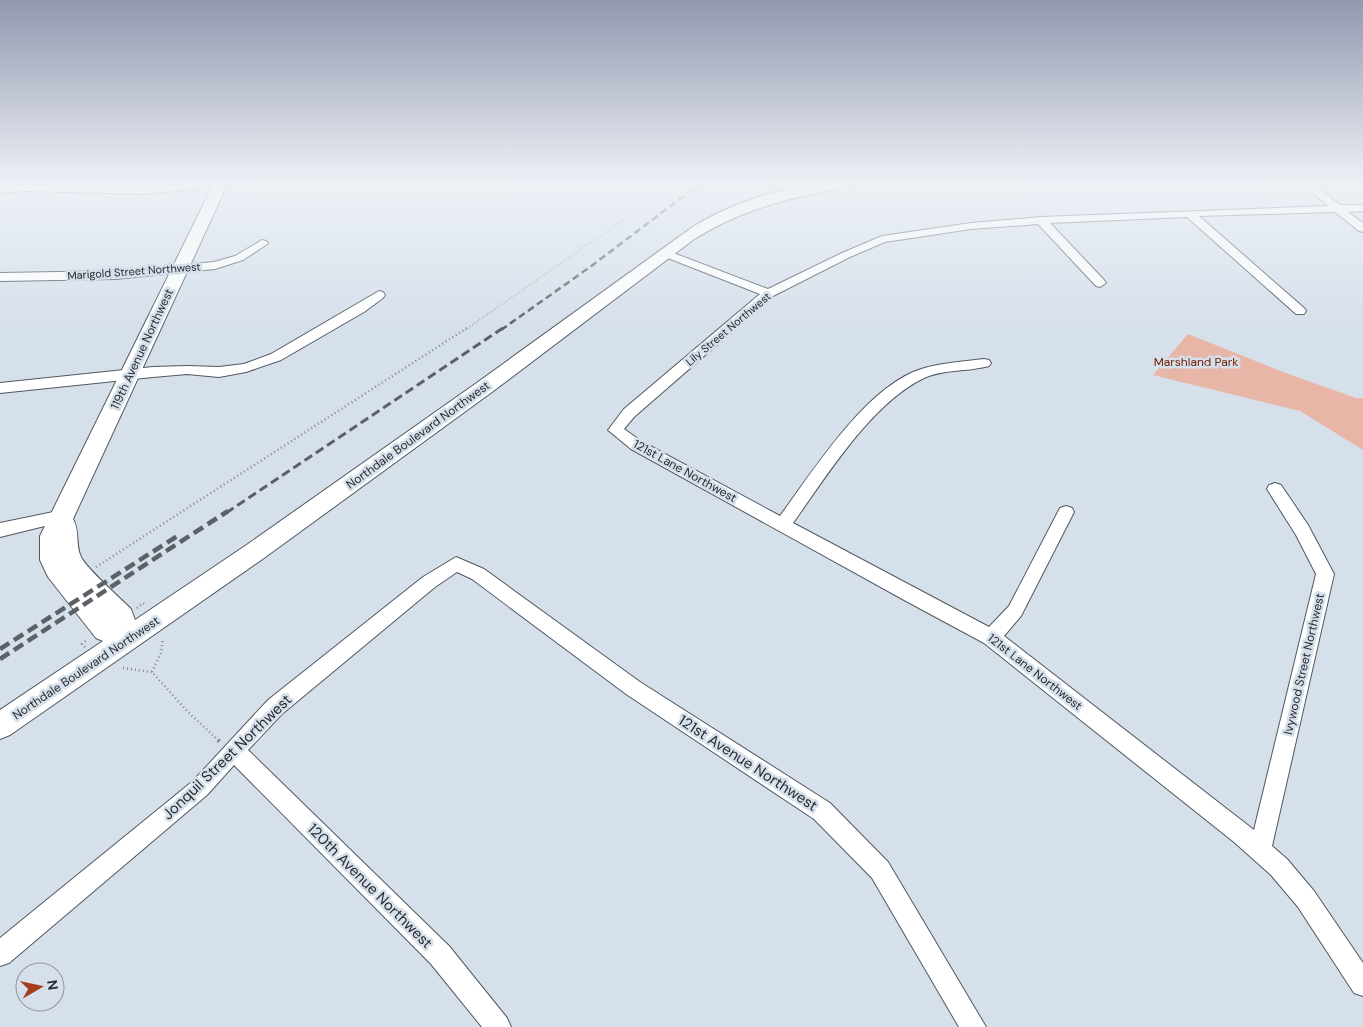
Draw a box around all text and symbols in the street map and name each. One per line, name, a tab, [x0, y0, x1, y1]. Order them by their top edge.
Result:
street label: Marigold Street Northwest	[67, 259, 201, 283]
street label: 119th Avenue Northwest	[107, 286, 177, 412]
street label: Lily Street Northwest	[683, 289, 773, 369]
park label: Marshland Park	[1154, 354, 1238, 370]
street label: Northdale Boulevard Northwest	[343, 377, 493, 493]
street label: 121st Lane Northwest	[631, 436, 740, 506]
street label: Ivywood Street Northwest	[1280, 591, 1328, 736]
street label: Northdale Boulevard Northwest	[9, 613, 163, 723]
street label: 121st Lane Northwest	[985, 630, 1086, 714]
street label: Jonquil Street Northwest	[158, 690, 296, 824]
street label: 121st Avenue Northwest	[675, 710, 822, 816]
street label: 120th Avenue Northwest	[303, 819, 437, 953]
north arrow	[15, 962, 65, 1012]
text: N	[43, 979, 63, 991]

